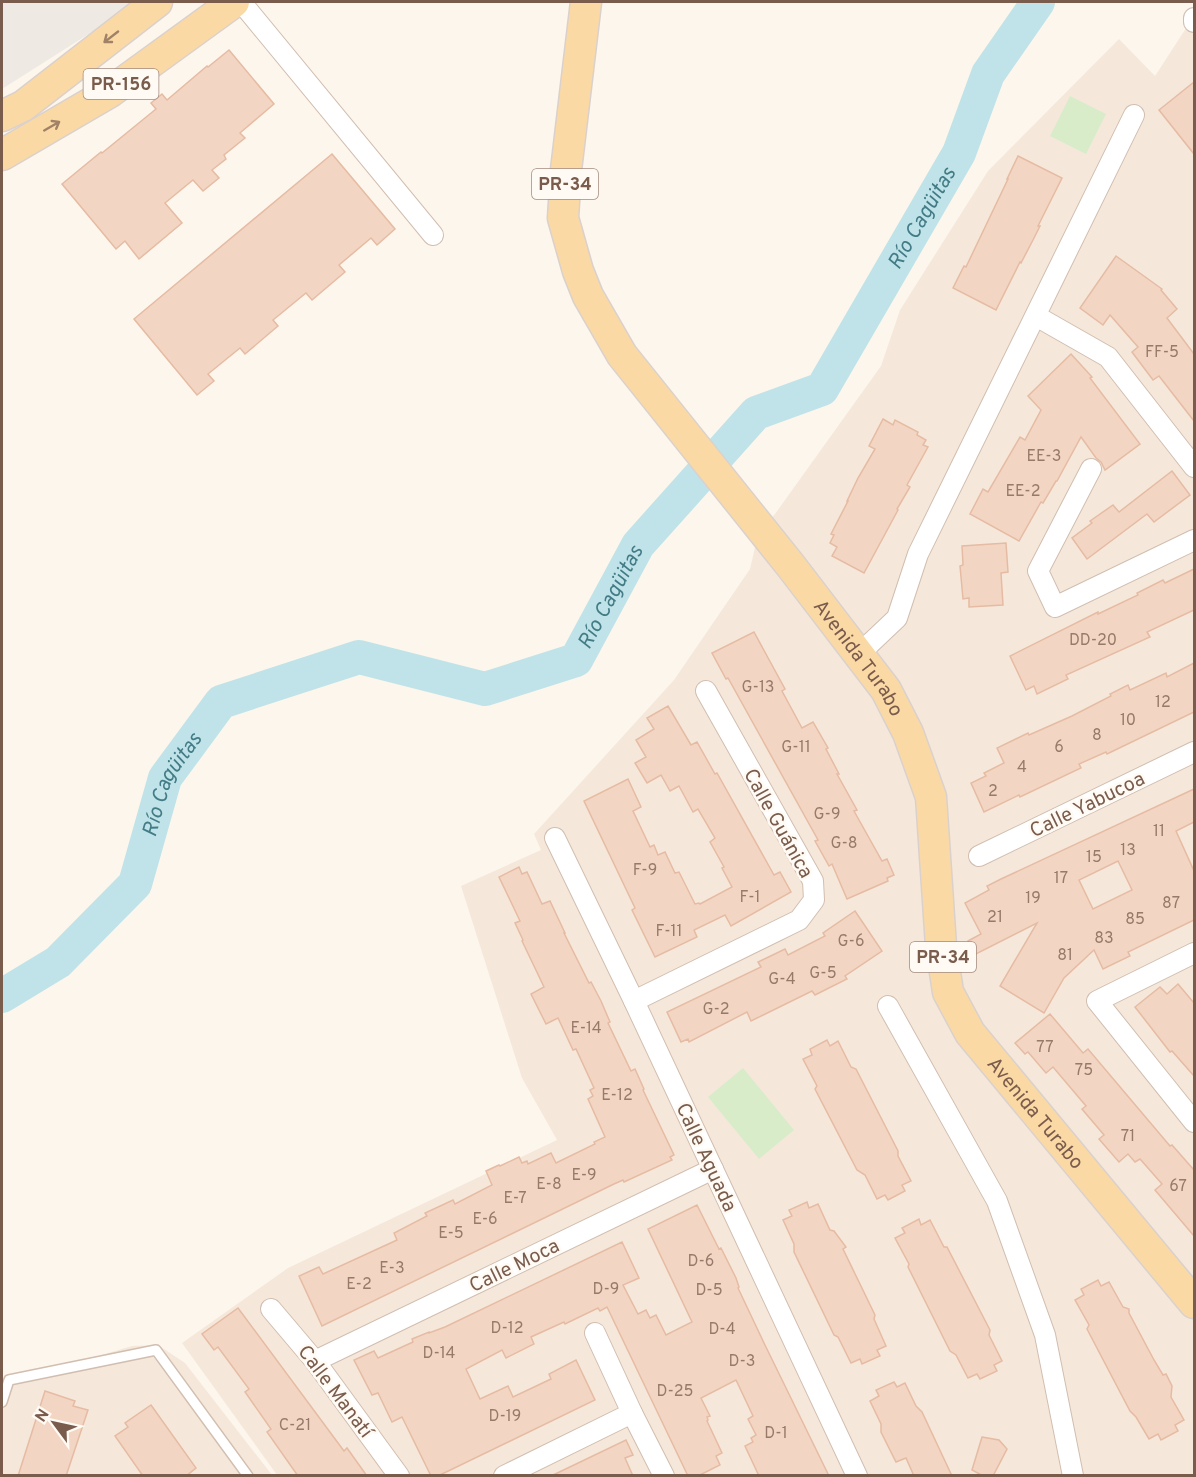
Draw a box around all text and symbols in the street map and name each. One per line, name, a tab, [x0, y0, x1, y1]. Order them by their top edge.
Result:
one-way arrow	[104, 31, 120, 44]
road number: PR-156	[84, 69, 158, 99]
one-way arrow	[43, 120, 60, 132]
water label: Río Cagüitas	[882, 162, 963, 275]
road number: PR-34	[532, 169, 598, 199]
house number: FF-5	[1145, 343, 1179, 363]
house number: EE-3	[1027, 447, 1061, 467]
house number: EE-2	[1006, 482, 1040, 502]
water label: Río Cagüitas	[572, 541, 650, 654]
street label: Avenida Turabo	[806, 595, 908, 721]
house number: DD-20	[1069, 631, 1117, 651]
house number: G-13	[742, 678, 775, 698]
house number: 12	[1155, 693, 1171, 713]
house number: 10	[1120, 711, 1136, 731]
house number: 8	[1092, 726, 1102, 746]
water label: Río Cagüitas	[137, 727, 209, 840]
house number: G-11	[781, 738, 811, 758]
house number: 6	[1054, 738, 1064, 758]
house number: 4	[1017, 758, 1027, 778]
street label: Calle Guánica	[736, 764, 818, 883]
street label: Calle Yabucoa	[1026, 767, 1150, 845]
house number: 2	[988, 782, 998, 802]
house number: G-9	[814, 805, 840, 825]
house number: 11	[1153, 822, 1165, 842]
house number: G-8	[830, 834, 858, 854]
house number: 13	[1120, 841, 1136, 861]
house number: 15	[1086, 848, 1102, 868]
house number: F-9	[633, 861, 657, 881]
house number: 17	[1054, 869, 1068, 889]
house number: F-1	[739, 888, 761, 908]
house number: 19	[1025, 889, 1041, 909]
house number: 87	[1162, 894, 1180, 914]
house number: 21	[987, 908, 1003, 928]
house number: 85	[1125, 910, 1145, 930]
house number: F-11	[656, 922, 683, 942]
house number: 83	[1094, 929, 1114, 949]
house number: G-6	[838, 932, 864, 952]
road number: PR-34	[910, 942, 976, 972]
house number: 81	[1057, 946, 1073, 966]
house number: G-5	[809, 964, 837, 984]
house number: G-4	[768, 970, 796, 990]
house number: G-2	[702, 1000, 730, 1020]
house number: E-14	[570, 1019, 602, 1039]
house number: 77	[1036, 1038, 1054, 1058]
street label: Avenida Turabo	[980, 1052, 1089, 1176]
house number: 75	[1075, 1061, 1093, 1081]
house number: E-12	[601, 1086, 633, 1106]
street label: Calle Aguada	[669, 1099, 742, 1216]
house number: 71	[1121, 1127, 1135, 1147]
house number: E-9	[571, 1166, 597, 1186]
house number: E-8	[536, 1175, 562, 1195]
house number: 67	[1169, 1177, 1187, 1197]
house number: E-7	[503, 1189, 527, 1209]
house number: E-6	[472, 1210, 498, 1230]
house number: E-5	[438, 1224, 464, 1244]
street label: Calle Moca	[465, 1234, 564, 1300]
house number: D-6	[688, 1252, 714, 1272]
house number: E-3	[379, 1259, 405, 1279]
house number: E-2	[346, 1275, 372, 1295]
house number: D-9	[593, 1280, 619, 1300]
house number: D-5	[695, 1281, 723, 1301]
house number: D-12	[490, 1319, 524, 1339]
house number: D-4	[708, 1320, 736, 1340]
street label: Calle Manatí	[291, 1340, 379, 1445]
house number: D-14	[423, 1344, 455, 1364]
house number: D-3	[729, 1352, 755, 1372]
house number: D-25	[656, 1382, 694, 1402]
north arrow	[24, 1393, 84, 1453]
text: N	[32, 1406, 55, 1426]
house number: D-19	[489, 1407, 521, 1427]
house number: C-21	[279, 1416, 311, 1436]
house number: D-1	[764, 1424, 788, 1444]

